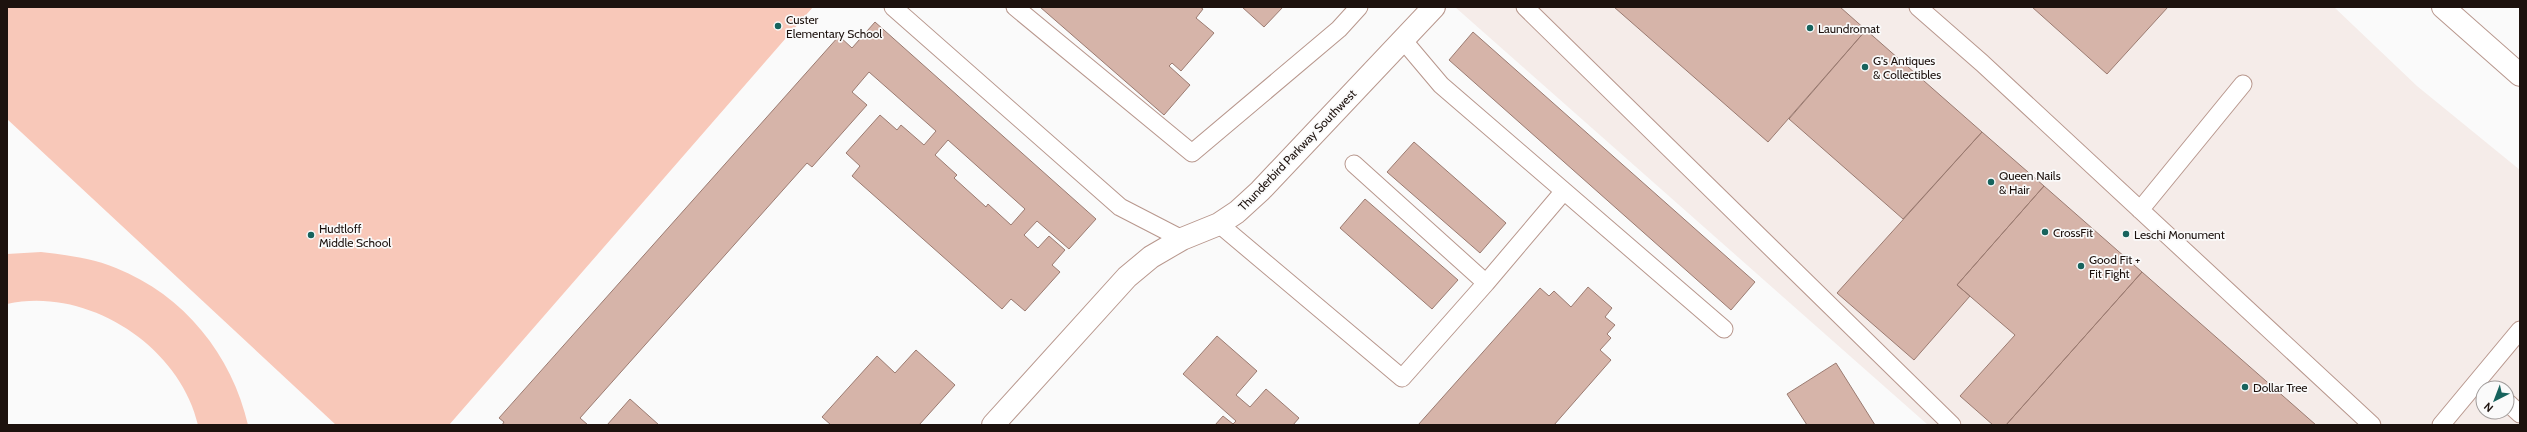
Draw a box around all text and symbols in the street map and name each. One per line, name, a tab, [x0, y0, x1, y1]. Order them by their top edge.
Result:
place label: Custer Elementary School	[786, 12, 882, 41]
marker: Custer Elementary School	[773, 21, 783, 31]
place label: Laundromat	[1818, 21, 1880, 36]
marker: Laundromat	[1805, 23, 1815, 33]
place label: G's Antiques & Collectibles	[1873, 53, 1941, 82]
marker: G's Antiques & Collectibles	[1860, 62, 1870, 72]
street label: Thunderbird Parkway Southwest	[1235, 86, 1359, 214]
place label: Queen Nails & Hair	[1999, 168, 2061, 197]
marker: Queen Nails & Hair	[1986, 177, 1996, 187]
place label: Hudtloff Middle School	[319, 221, 391, 250]
place label: CrossFit	[2053, 225, 2093, 240]
marker: CrossFit	[2040, 227, 2050, 237]
place label: Leschi Monument	[2134, 227, 2225, 242]
marker: Leschi Monument	[2121, 229, 2131, 239]
marker: Hudtloff Middle School	[306, 230, 316, 240]
place label: Good Fit + Fit Fight	[2089, 252, 2140, 281]
marker: Good Fit + Fit Fight	[2076, 261, 2086, 271]
place label: Dollar Tree	[2253, 380, 2307, 395]
north arrow	[2475, 380, 2515, 420]
marker: Dollar Tree	[2240, 382, 2250, 392]
text: N	[2481, 400, 2496, 415]

